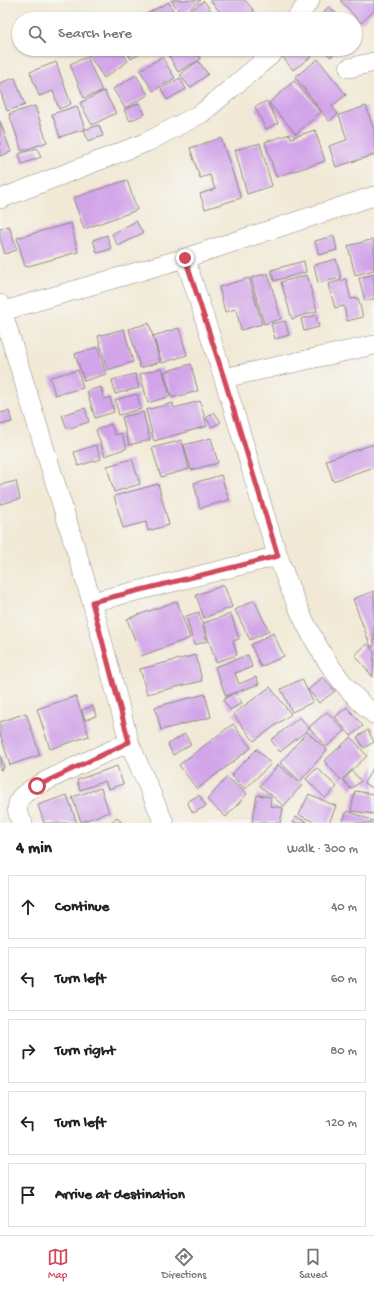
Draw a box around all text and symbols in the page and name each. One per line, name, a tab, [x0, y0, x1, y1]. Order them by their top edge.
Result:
search box	[12, 12, 362, 56]
icon: search	[26, 23, 48, 45]
text: Search here	[58, 25, 132, 43]
route end	[176, 249, 194, 267]
route start	[28, 777, 46, 795]
text: 4 min	[16, 839, 52, 859]
text: Walk · 300 m	[287, 842, 358, 857]
icon: ahead	[17, 896, 39, 918]
text: Continue	[55, 898, 109, 916]
text: 40 m	[331, 900, 357, 915]
icon: left	[17, 968, 39, 990]
text: Turn left	[55, 970, 106, 988]
text: 60 m	[331, 972, 357, 987]
icon: right	[17, 1040, 39, 1062]
text: Turn right	[55, 1042, 115, 1060]
text: 80 m	[330, 1044, 357, 1059]
icon: left	[17, 1112, 39, 1134]
text: Turn left	[55, 1114, 106, 1132]
text: 120 m	[326, 1116, 357, 1131]
icon: arrive	[17, 1184, 39, 1206]
text: Arrive at destination	[55, 1186, 185, 1204]
tab: Map	[47, 1246, 69, 1282]
tab: Directions	[162, 1246, 206, 1282]
tab: Saved	[299, 1246, 327, 1282]

